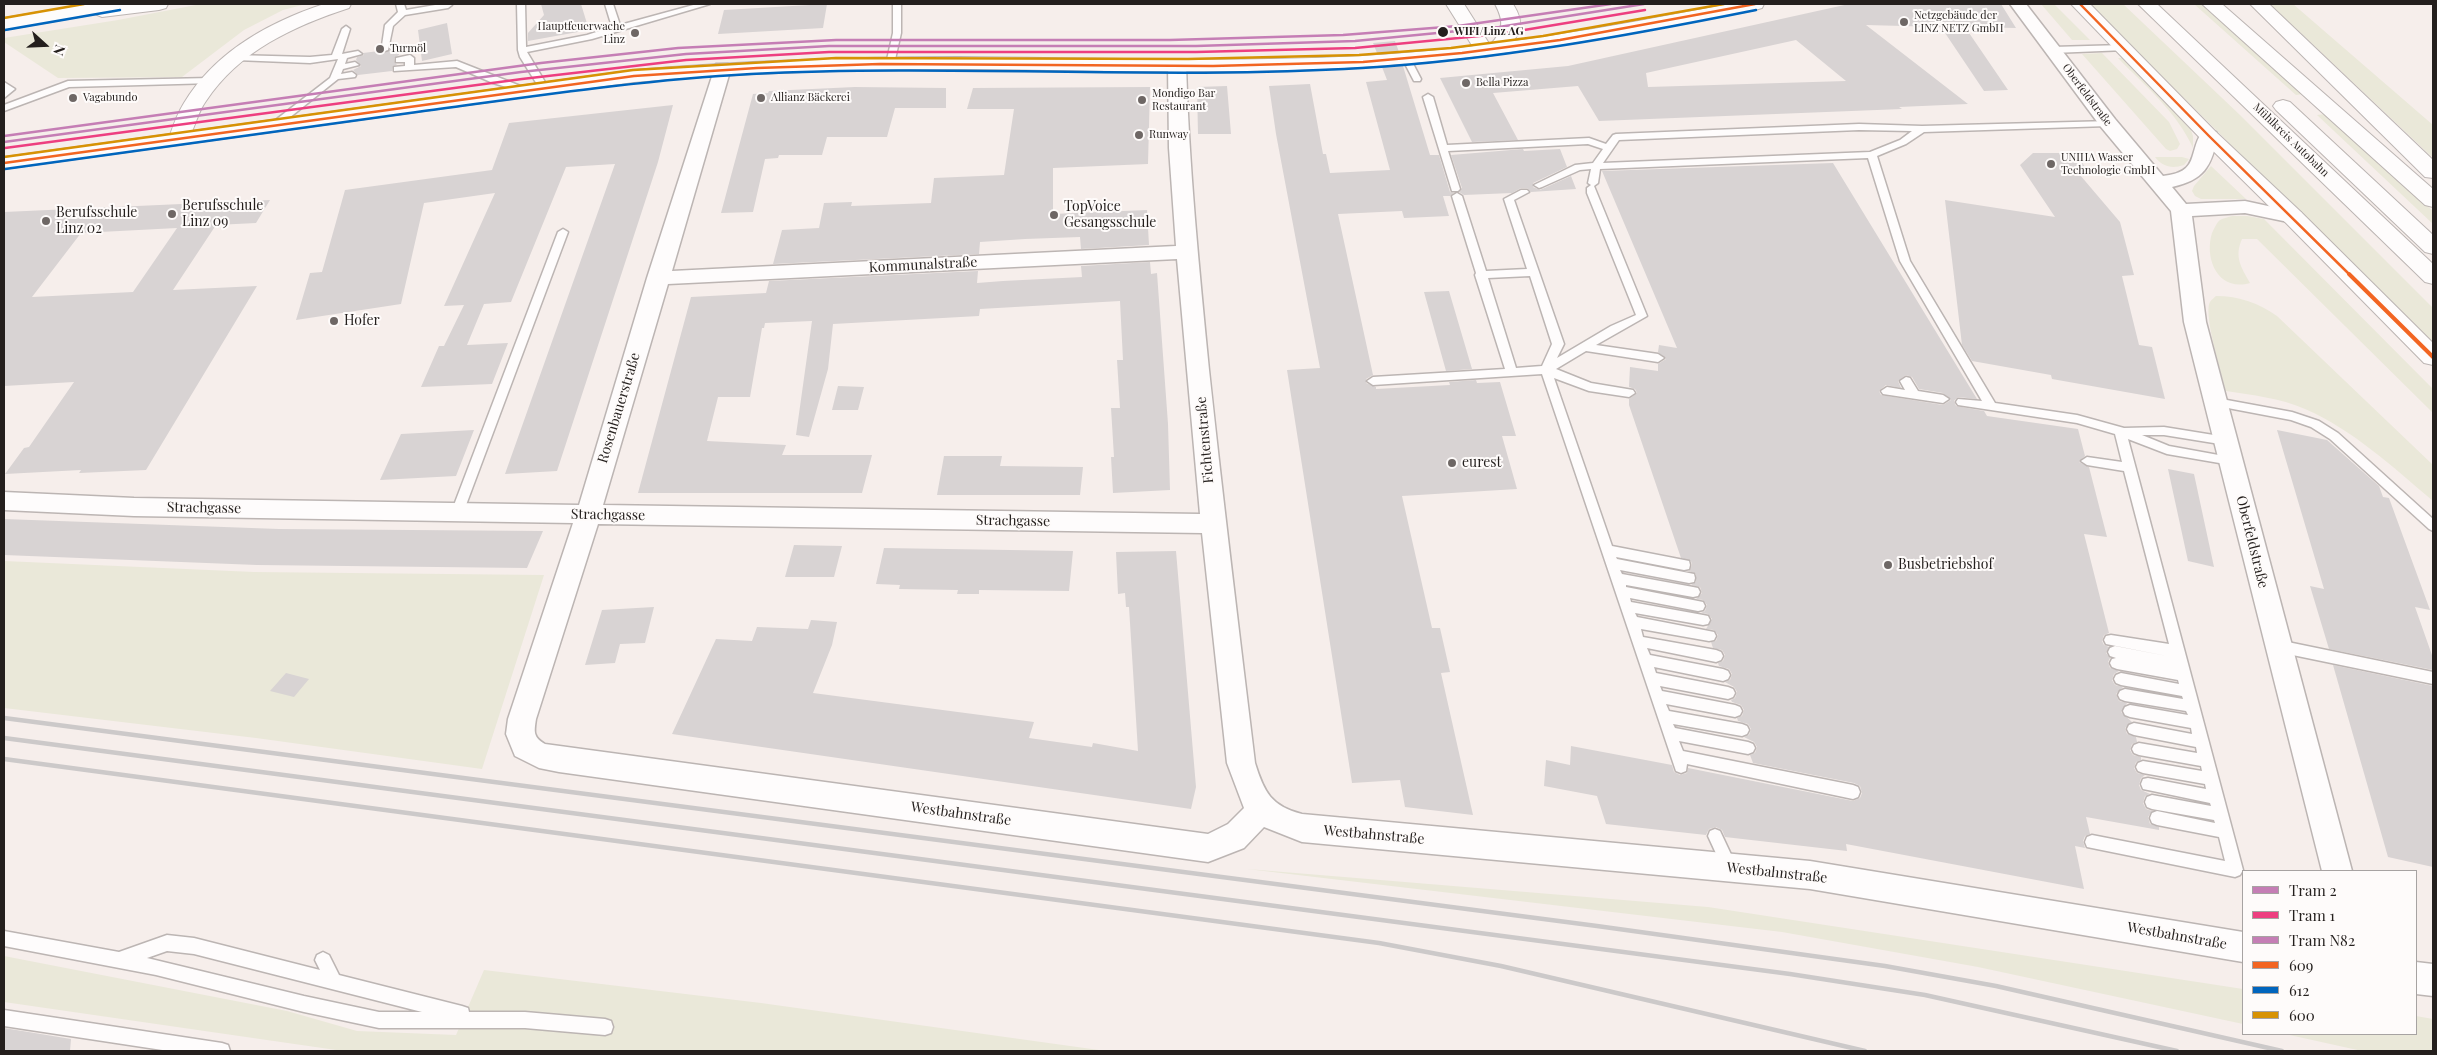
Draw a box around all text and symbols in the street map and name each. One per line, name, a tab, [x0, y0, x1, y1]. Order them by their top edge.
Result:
place label: Netzgebäude der LINZ NETZ GmbH	[1914, 9, 2004, 35]
marker: Netzgebäude der LINZ NETZ GmbH	[1898, 16, 1910, 28]
north arrow	[20, 20, 70, 70]
place label: Hauptfeuerwache Linz	[537, 20, 625, 46]
marker: WIFI/Linz AG	[1436, 25, 1450, 39]
place label: WIFI/Linz AG	[1454, 25, 1524, 39]
marker: Hauptfeuerwache Linz	[629, 27, 641, 39]
text: N	[49, 42, 70, 58]
place label: Turmöl	[390, 42, 426, 56]
marker: Turmöl	[374, 43, 386, 55]
street label: Oberfeldstraße	[2059, 61, 2115, 129]
place label: Bella Pizza	[1476, 76, 1529, 90]
marker: Bella Pizza	[1460, 77, 1472, 89]
place label: Mondigo Bar Restaurant	[1152, 87, 1215, 113]
place label: Vagabundo	[83, 91, 137, 105]
place label: Allianz Bäckerei	[771, 91, 850, 105]
marker: Vagabundo	[67, 92, 79, 104]
marker: Allianz Bäckerei	[755, 92, 767, 104]
marker: Mondigo Bar Restaurant	[1136, 94, 1148, 106]
street label: Mühlkreis Autobahn	[2250, 100, 2332, 180]
place label: Runway	[1149, 128, 1188, 142]
marker: Runway	[1133, 129, 1145, 141]
place label: UNIHA Wasser Technologie GmbH	[2061, 151, 2155, 177]
marker: UNIHA Wasser Technologie GmbH	[2045, 158, 2057, 170]
place label: Berufsschule Linz 09	[182, 198, 263, 230]
place label: TopVoice Gesangsschule	[1064, 199, 1156, 232]
place label: Berufsschule Linz 02	[56, 205, 137, 238]
marker: Berufsschule Linz 09	[166, 208, 178, 220]
marker: TopVoice Gesangsschule	[1048, 209, 1060, 221]
marker: Berufsschule Linz 02	[40, 215, 52, 227]
street label: Kommunalstraße	[868, 254, 978, 276]
place label: Hofer	[344, 313, 380, 329]
marker: Hofer	[328, 315, 340, 327]
street label: Rosenbauerstraße	[594, 351, 644, 465]
street label: Fichtenstraße	[1193, 396, 1217, 484]
place label: eurest	[1462, 455, 1501, 471]
marker: eurest	[1446, 457, 1458, 469]
street label: Oberfeldstraße	[2232, 494, 2272, 590]
street label: Strachgasse	[167, 499, 241, 517]
street label: Strachgasse	[571, 506, 645, 524]
street label: Strachgasse	[976, 512, 1050, 530]
place label: Busbetriebshof	[1898, 557, 1993, 573]
marker: Busbetriebshof	[1882, 559, 1894, 571]
street label: Westbahnstraße	[910, 799, 1012, 829]
street label: Westbahnstraße	[1323, 822, 1425, 848]
street label: Westbahnstraße	[1726, 859, 1828, 887]
legend	[2242, 870, 2417, 1035]
text: Tram 2	[2289, 880, 2337, 900]
text: Tram 1	[2289, 905, 2335, 925]
street label: Westbahnstraße	[2126, 919, 2228, 953]
text: Tram N82	[2289, 930, 2355, 950]
text: 609	[2289, 955, 2313, 975]
text: 612	[2289, 980, 2310, 1000]
text: 600	[2289, 1005, 2315, 1025]

